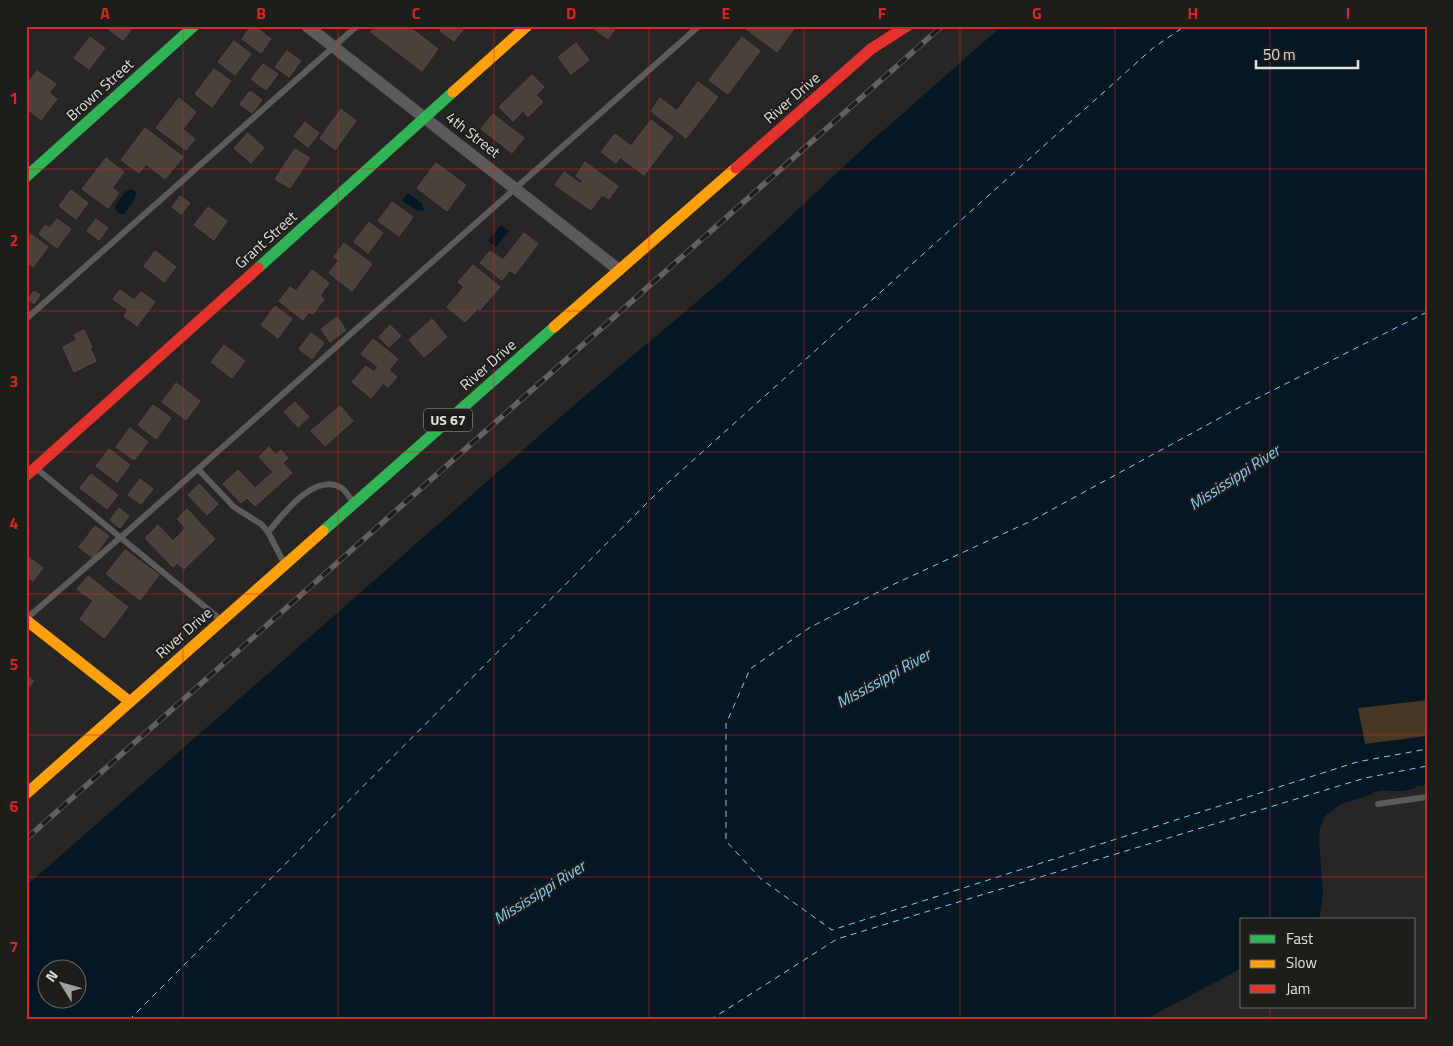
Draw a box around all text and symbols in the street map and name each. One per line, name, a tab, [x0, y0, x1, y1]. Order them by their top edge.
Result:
text: A	[100, 1, 110, 25]
text: B	[256, 1, 266, 25]
text: C	[412, 1, 421, 25]
text: D	[566, 1, 576, 25]
text: E	[722, 1, 731, 25]
text: F	[878, 1, 887, 25]
text: G	[1032, 1, 1042, 25]
text: H	[1188, 1, 1198, 25]
text: I	[1346, 1, 1350, 25]
scale bar	[1256, 38, 1358, 70]
text: 50 m	[1263, 43, 1296, 66]
street label: Brown Street	[61, 53, 139, 126]
street label: River Drive	[758, 66, 825, 129]
text: 1	[10, 86, 18, 110]
street label: 4th Street	[441, 106, 506, 164]
street label: Grant Street	[229, 205, 303, 274]
text: 2	[10, 228, 18, 252]
street label: River Drive	[454, 333, 521, 396]
text: 3	[10, 369, 18, 393]
road number: US 67	[424, 408, 472, 432]
water label: Mississippi River	[1184, 437, 1286, 516]
text: 4	[10, 511, 19, 535]
street label: River Drive	[150, 601, 217, 664]
water label: Mississippi River	[832, 641, 936, 714]
text: 5	[10, 652, 19, 676]
text: 6	[10, 794, 19, 818]
water label: Mississippi River	[488, 853, 591, 930]
legend	[1240, 918, 1416, 1008]
text: Fast	[1286, 927, 1314, 950]
text: 7	[10, 935, 18, 959]
text: Slow	[1286, 951, 1317, 974]
north arrow	[38, 958, 88, 1008]
text: N	[40, 966, 63, 986]
text: Jam	[1286, 977, 1310, 1000]

